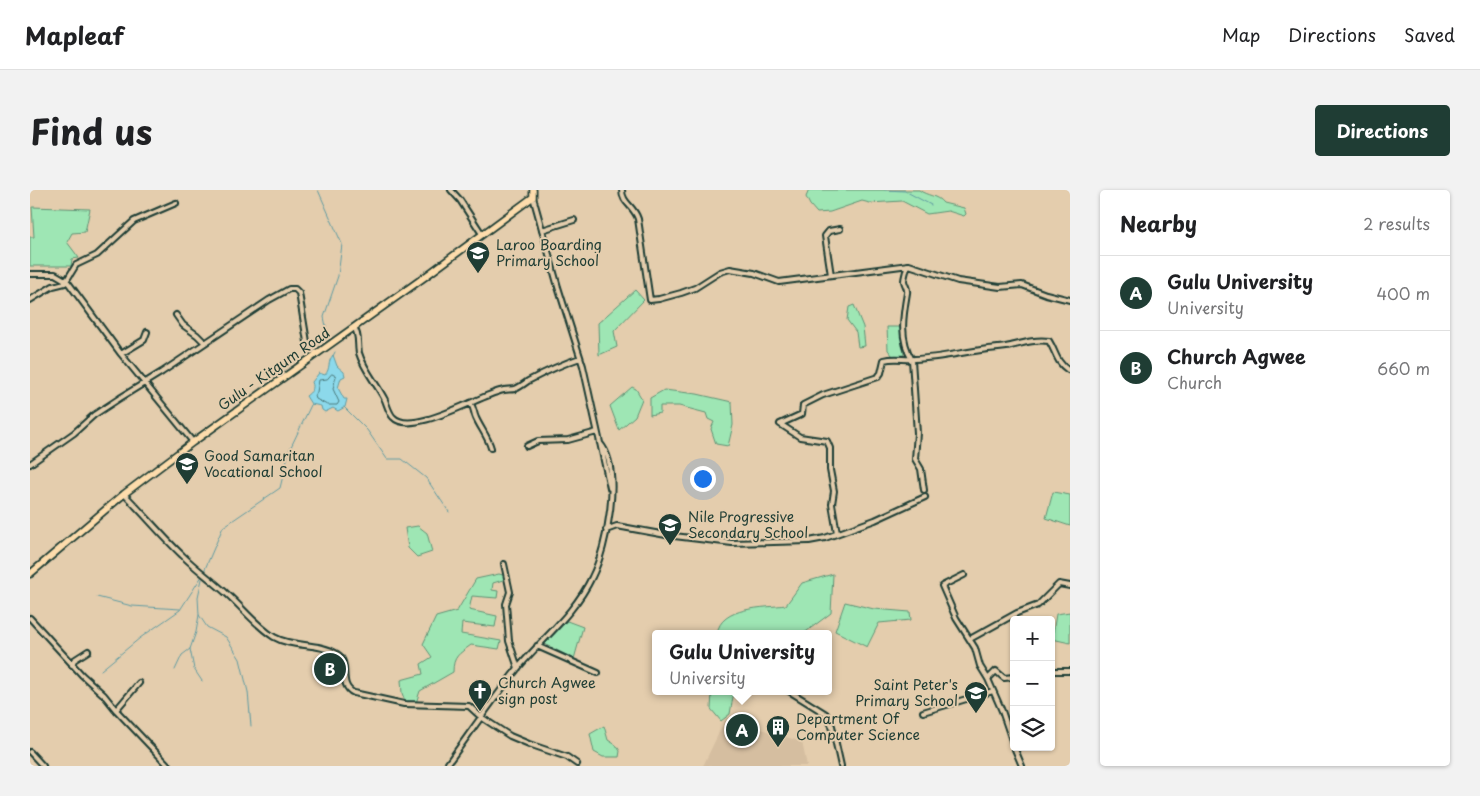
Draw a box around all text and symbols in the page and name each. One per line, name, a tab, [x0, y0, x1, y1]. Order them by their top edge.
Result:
text: Mapleaf	[25, 17, 124, 53]
text: Map	[1222, 21, 1260, 48]
text: Directions	[1288, 21, 1376, 48]
text: Saved	[1404, 21, 1455, 48]
text: Find us	[30, 104, 152, 157]
button: Directions	[1315, 105, 1450, 156]
text: Nearby	[1120, 207, 1197, 239]
text: 2 results	[1363, 211, 1430, 235]
place label: Laroo Boarding Primary School	[496, 234, 602, 271]
school or university icon: Laroo Boarding Primary School	[465, 240, 491, 274]
text: Gulu University	[1167, 267, 1313, 295]
text: A	[1130, 281, 1142, 305]
text: 400 m	[1377, 281, 1430, 305]
text: University	[1167, 295, 1244, 319]
street label: Gulu - Kitgum Road	[213, 322, 334, 415]
text: Church Agwee	[1167, 342, 1306, 370]
text: B	[1131, 356, 1141, 380]
text: 660 m	[1377, 356, 1430, 380]
text: Church	[1167, 370, 1222, 394]
place label: Good Samaritan Vocational School	[204, 445, 322, 482]
school or university icon: Good Samaritan Vocational School	[174, 451, 200, 485]
your location	[690, 466, 716, 492]
place label: Nile Progressive Secondary School	[688, 506, 808, 543]
school or university icon: Nile Progressive Secondary School	[657, 512, 683, 546]
map controls	[1010, 616, 1055, 751]
button: +	[1010, 616, 1055, 661]
popup	[652, 630, 832, 695]
text: Gulu University	[669, 637, 815, 665]
pin: B	[314, 650, 346, 688]
button: −	[1010, 661, 1055, 706]
text: University	[669, 665, 746, 689]
place label: Church Agwee sign post	[498, 672, 596, 709]
place label: Saint Peter's Primary School	[855, 674, 958, 711]
church icon: Church Agwee sign post	[467, 678, 493, 712]
school or university icon: Saint Peter's Primary School	[963, 680, 989, 714]
button: layers	[1010, 706, 1055, 751]
place label: Department Of Computer Science	[796, 708, 920, 745]
pin: A	[726, 711, 758, 749]
building icon: Department Of Computer Science	[765, 714, 791, 748]

